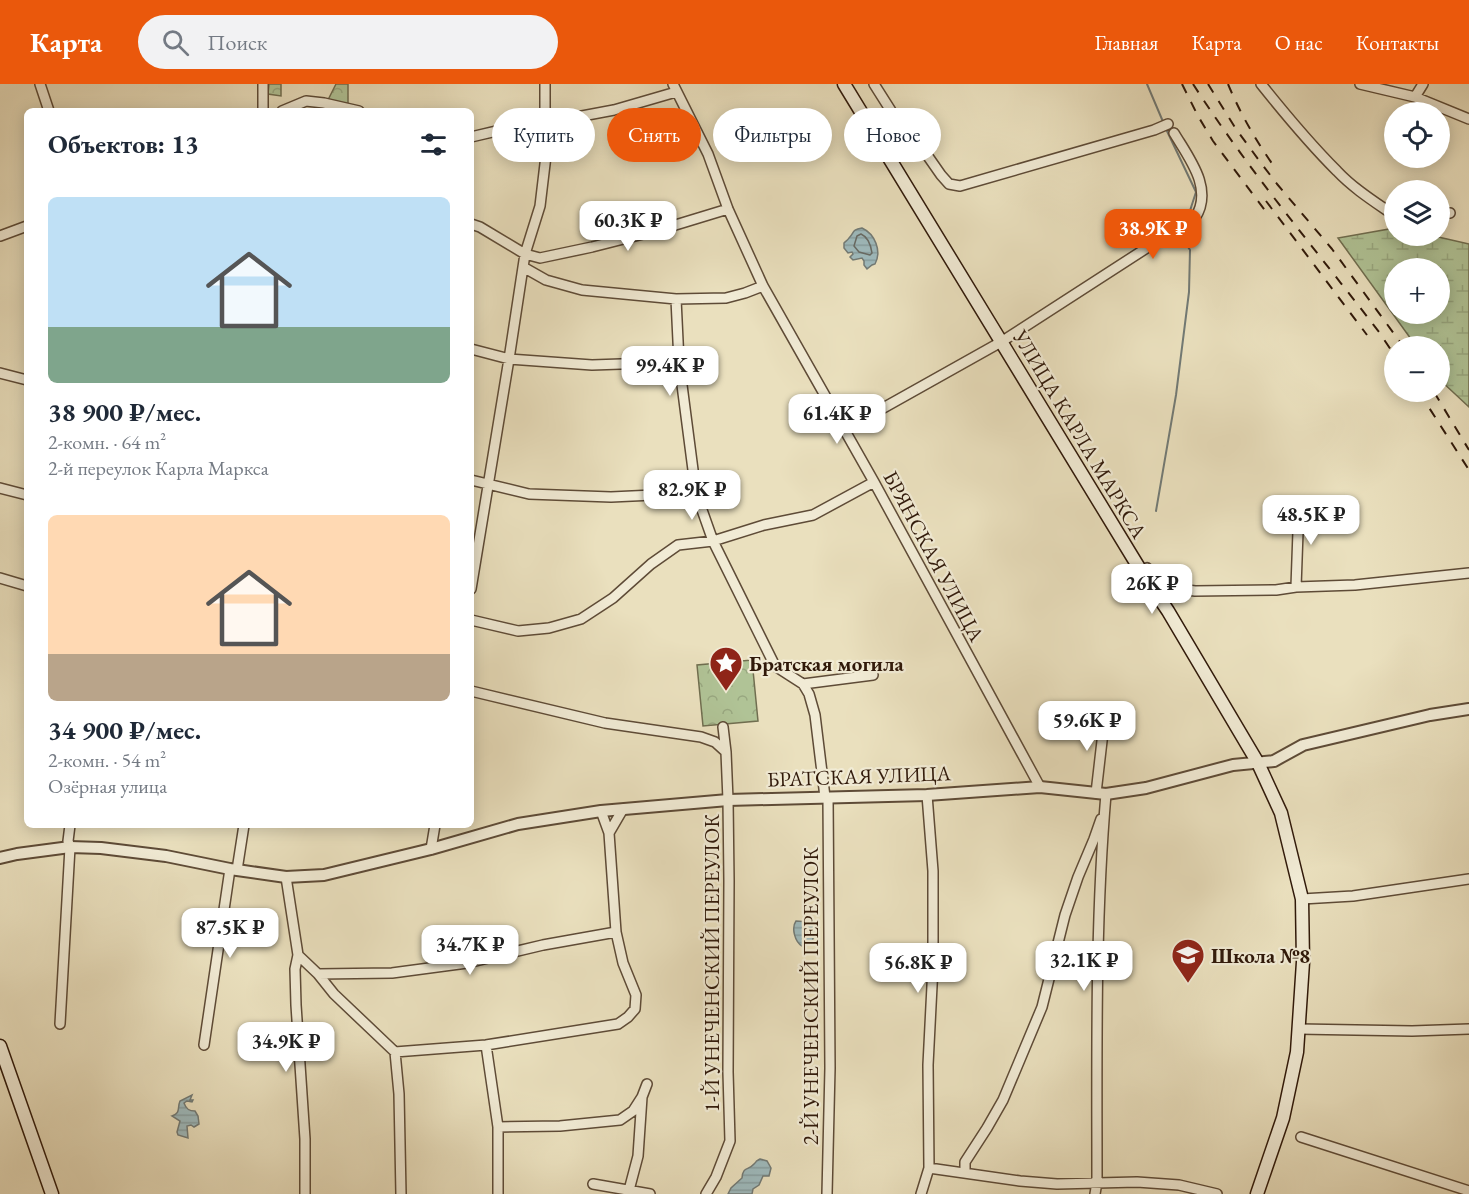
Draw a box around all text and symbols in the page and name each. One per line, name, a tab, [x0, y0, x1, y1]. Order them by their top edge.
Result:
search box	[138, 15, 558, 69]
text: Карта	[30, 24, 102, 60]
icon: search	[159, 26, 192, 59]
text: Поиск	[207, 28, 267, 57]
text: Главная	[1094, 29, 1158, 56]
text: Карта	[1191, 29, 1242, 56]
text: О нас	[1275, 29, 1323, 56]
text: Контакты	[1356, 29, 1439, 56]
map controls	[1384, 102, 1450, 402]
button: locate	[1384, 102, 1450, 168]
chip: Купить	[492, 108, 595, 162]
chip: Снять	[607, 108, 701, 162]
chip: Фильтры	[713, 108, 832, 162]
chip: Новое	[844, 108, 941, 162]
text: Объектов: 13	[48, 127, 199, 161]
icon: filters	[417, 128, 450, 161]
button: layers	[1384, 180, 1450, 246]
pin: 60.3K ₽	[573, 201, 683, 252]
text: 60.3K ₽	[594, 207, 662, 233]
pin: 38.9K ₽	[1098, 209, 1208, 260]
text: 38.9K ₽	[1119, 215, 1187, 241]
icon: home	[195, 236, 303, 344]
button: +	[1384, 258, 1450, 324]
street label: УЛИЦА КАРЛА МАРКСА	[1006, 324, 1153, 544]
button: −	[1384, 336, 1450, 402]
pin: 99.4K ₽	[615, 346, 725, 397]
text: 99.4K ₽	[636, 352, 704, 378]
pin: 61.4K ₽	[782, 394, 892, 445]
text: 38 900 ₽/мес.	[48, 395, 201, 429]
text: 61.4K ₽	[803, 400, 871, 426]
text: 2-комн. · 64 m²	[48, 429, 166, 455]
text: 2-й переулок Карла Маркса	[48, 455, 269, 481]
street label: БРЯНСКАЯ УЛИЦА	[877, 466, 991, 647]
pin: 82.9K ₽	[637, 470, 747, 521]
text: 82.9K ₽	[658, 476, 726, 502]
pin: 48.5K ₽	[1256, 495, 1366, 546]
text: 48.5K ₽	[1277, 501, 1345, 527]
icon: home	[195, 554, 303, 662]
pin: 26K ₽	[1110, 564, 1194, 615]
text: 26K ₽	[1125, 570, 1179, 596]
place icon: Братская могила	[708, 645, 744, 692]
place label: Братская могила	[749, 650, 904, 677]
pin: 59.6K ₽	[1032, 701, 1142, 752]
text: 59.6K ₽	[1053, 707, 1121, 733]
text: 34 900 ₽/мес.	[48, 713, 201, 747]
text: 2-комн. · 54 m²	[48, 747, 166, 773]
street label: БРАТСКАЯ УЛИЦА	[766, 759, 952, 793]
text: Озёрная улица	[48, 773, 167, 799]
street label: 1-Й УНЕЧЕНСКИЙ ПЕРЕУЛОК	[698, 814, 725, 1112]
street label: 2-Й УНЕЧЕНСКИЙ ПЕРЕУЛОК	[797, 847, 824, 1145]
pin: 87.5K ₽	[175, 908, 285, 959]
text: 87.5K ₽	[196, 914, 264, 940]
pin: 34.7K ₽	[415, 925, 525, 976]
text: 34.7K ₽	[436, 931, 504, 957]
school or university icon: Школа №8	[1170, 937, 1206, 984]
pin: 32.1K ₽	[1029, 941, 1139, 992]
place label: Школа №8	[1211, 942, 1310, 969]
pin: 56.8K ₽	[863, 943, 973, 994]
text: 32.1K ₽	[1050, 947, 1118, 973]
text: 56.8K ₽	[884, 949, 952, 975]
pin: 34.9K ₽	[231, 1022, 341, 1073]
text: 34.9K ₽	[252, 1028, 320, 1054]

